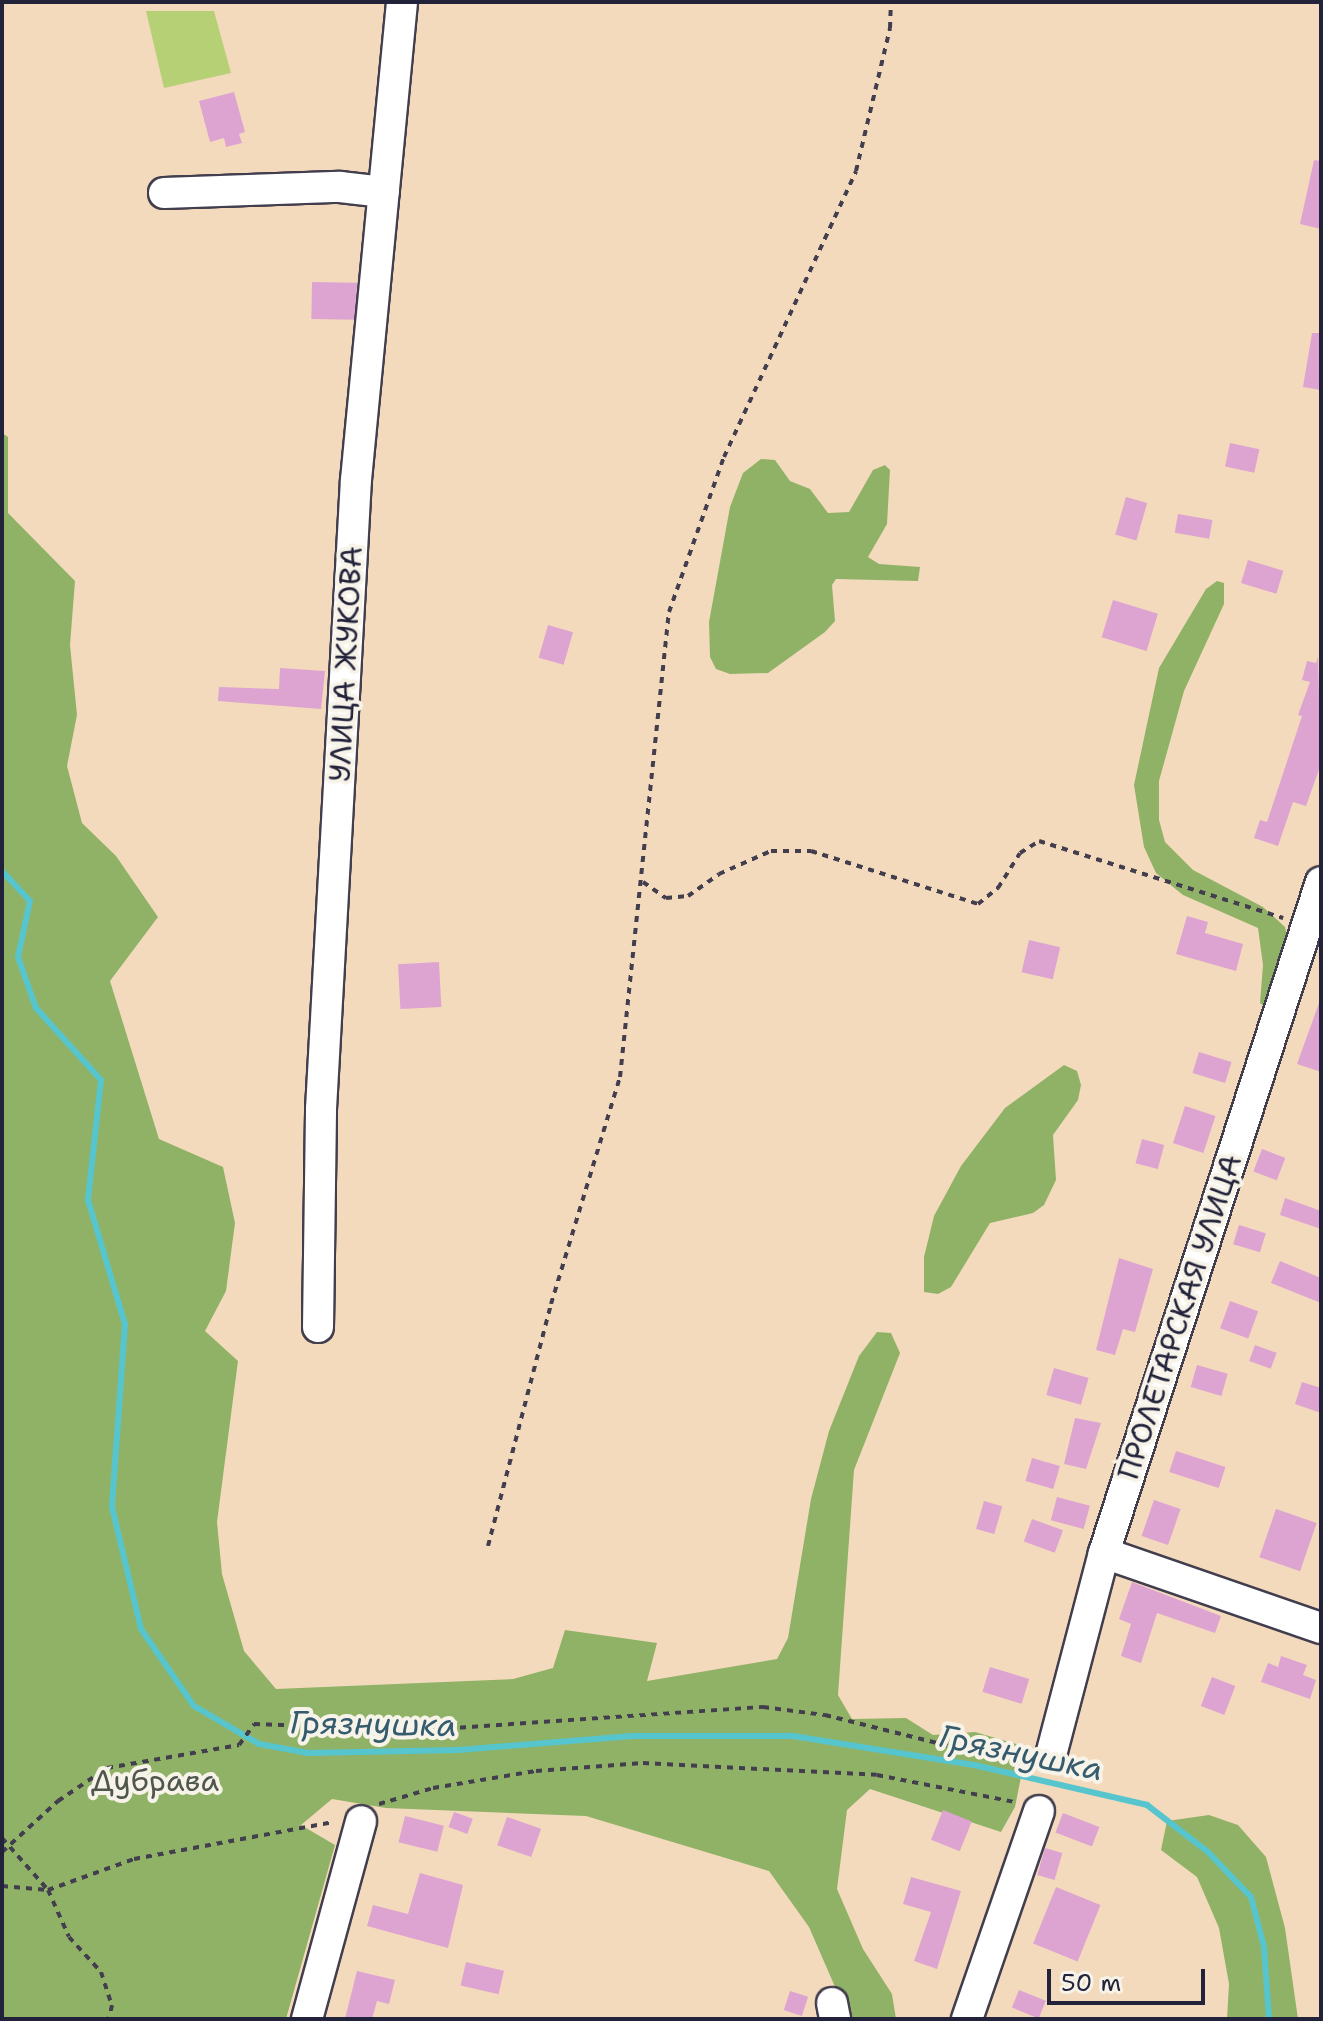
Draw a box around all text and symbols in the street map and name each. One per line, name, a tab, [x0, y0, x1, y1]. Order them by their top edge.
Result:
street label: УЛИЦА ЖУКОВА	[322, 545, 370, 783]
street label: ПРОЛЕТАРСКАЯ УЛИЦА	[1110, 1150, 1250, 1484]
water label: Грязнушка	[289, 1703, 457, 1745]
water label: Грязнушка	[935, 1717, 1107, 1789]
park label: Дубрава	[91, 1763, 219, 1799]
scale bar	[1051, 1953, 1209, 2003]
text: 50 m	[1061, 1967, 1121, 1999]

